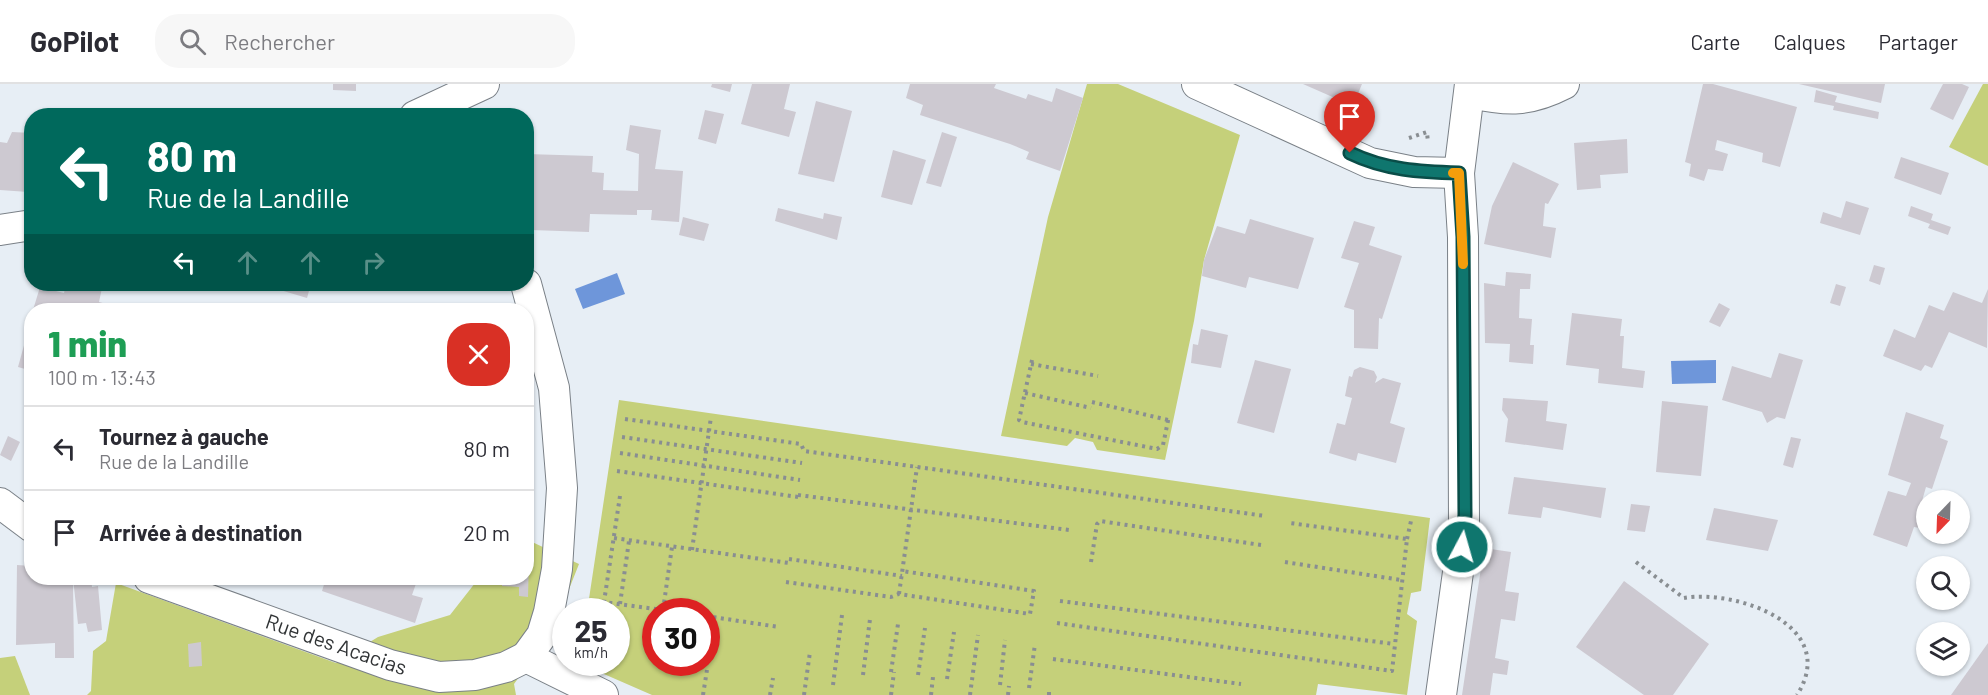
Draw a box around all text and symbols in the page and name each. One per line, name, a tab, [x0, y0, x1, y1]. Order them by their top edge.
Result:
search box	[155, 14, 575, 68]
text: GoPilot	[30, 24, 119, 58]
icon: search	[176, 25, 209, 58]
text: Rechercher	[224, 28, 335, 54]
text: Carte	[1691, 29, 1740, 54]
text: Calques	[1773, 29, 1846, 54]
text: Partager	[1879, 29, 1958, 54]
pin	[1324, 91, 1375, 153]
icon: arrive	[1333, 100, 1366, 133]
text: 80 m	[147, 130, 237, 180]
icon: left	[48, 132, 126, 210]
text: Rue de la Landille	[147, 181, 350, 213]
icon: left	[168, 246, 201, 279]
icon: ahead	[231, 246, 264, 279]
icon: ahead	[294, 246, 327, 279]
icon: right	[357, 246, 390, 279]
text: 1 min	[48, 321, 127, 364]
button: close	[447, 323, 510, 386]
text: 100 m · 13:43	[48, 365, 156, 389]
text: Tournez à gauche	[99, 423, 269, 449]
icon: left	[48, 432, 81, 465]
text: 80 m	[464, 435, 510, 461]
text: Rue de la Landille	[99, 449, 249, 473]
north arrow	[1916, 490, 1970, 544]
map controls	[1916, 490, 1970, 676]
position arrow	[1430, 515, 1494, 579]
icon: arrive	[48, 516, 81, 549]
text: Arrivée à destination	[99, 519, 302, 545]
text: 20 m	[463, 519, 510, 545]
button: search	[1916, 556, 1970, 610]
speed limit sign: 30	[642, 598, 720, 676]
street label: Rue des Acacias	[263, 608, 410, 679]
text: 25	[575, 612, 607, 648]
button: layers	[1916, 622, 1970, 676]
text: km/h	[574, 643, 608, 661]

